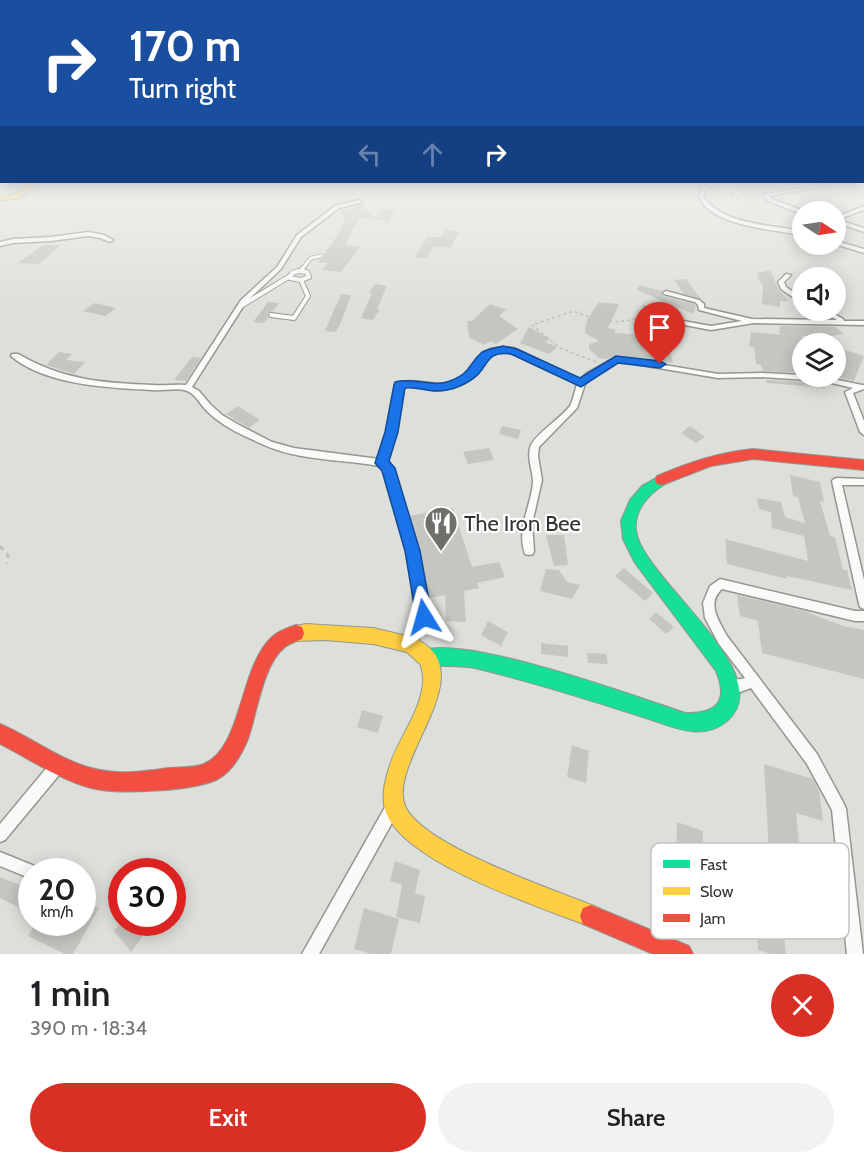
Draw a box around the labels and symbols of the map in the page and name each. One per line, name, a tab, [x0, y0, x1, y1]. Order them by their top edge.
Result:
north arrow	[792, 201, 846, 255]
pin	[634, 302, 685, 364]
restaurant icon: The Iron Bee	[423, 505, 459, 552]
place label: The Iron Bee	[464, 510, 581, 537]
position arrow	[392, 585, 456, 649]
legend	[651, 843, 849, 939]
text: Fast	[700, 855, 728, 874]
speed limit sign: 30	[108, 858, 186, 936]
text: Slow	[700, 882, 734, 901]
text: Jam	[699, 909, 726, 928]

